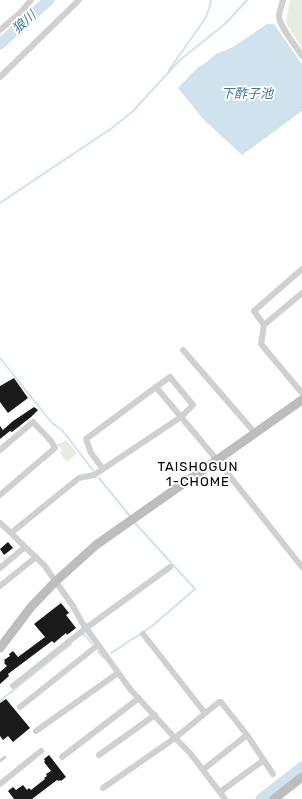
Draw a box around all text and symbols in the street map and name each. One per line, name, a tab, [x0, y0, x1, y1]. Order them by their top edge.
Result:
water label: 狼川	[9, 6, 40, 36]
water label: 下酢子池	[221, 86, 275, 101]
district label: TAISHOGUN 1-CHOME	[158, 459, 239, 489]

